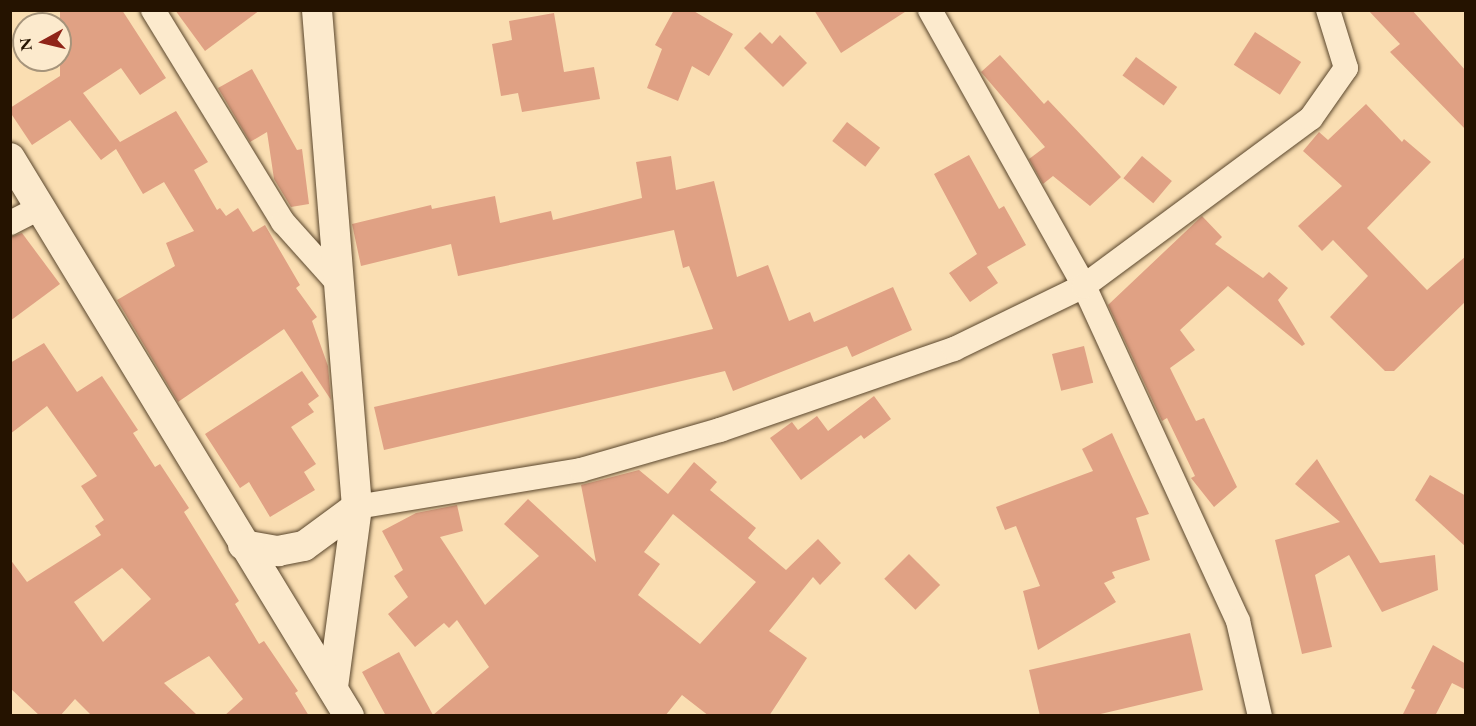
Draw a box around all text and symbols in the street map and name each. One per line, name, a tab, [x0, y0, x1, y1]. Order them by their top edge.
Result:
north arrow	[12, 12, 72, 72]
text: N	[14, 36, 37, 52]

